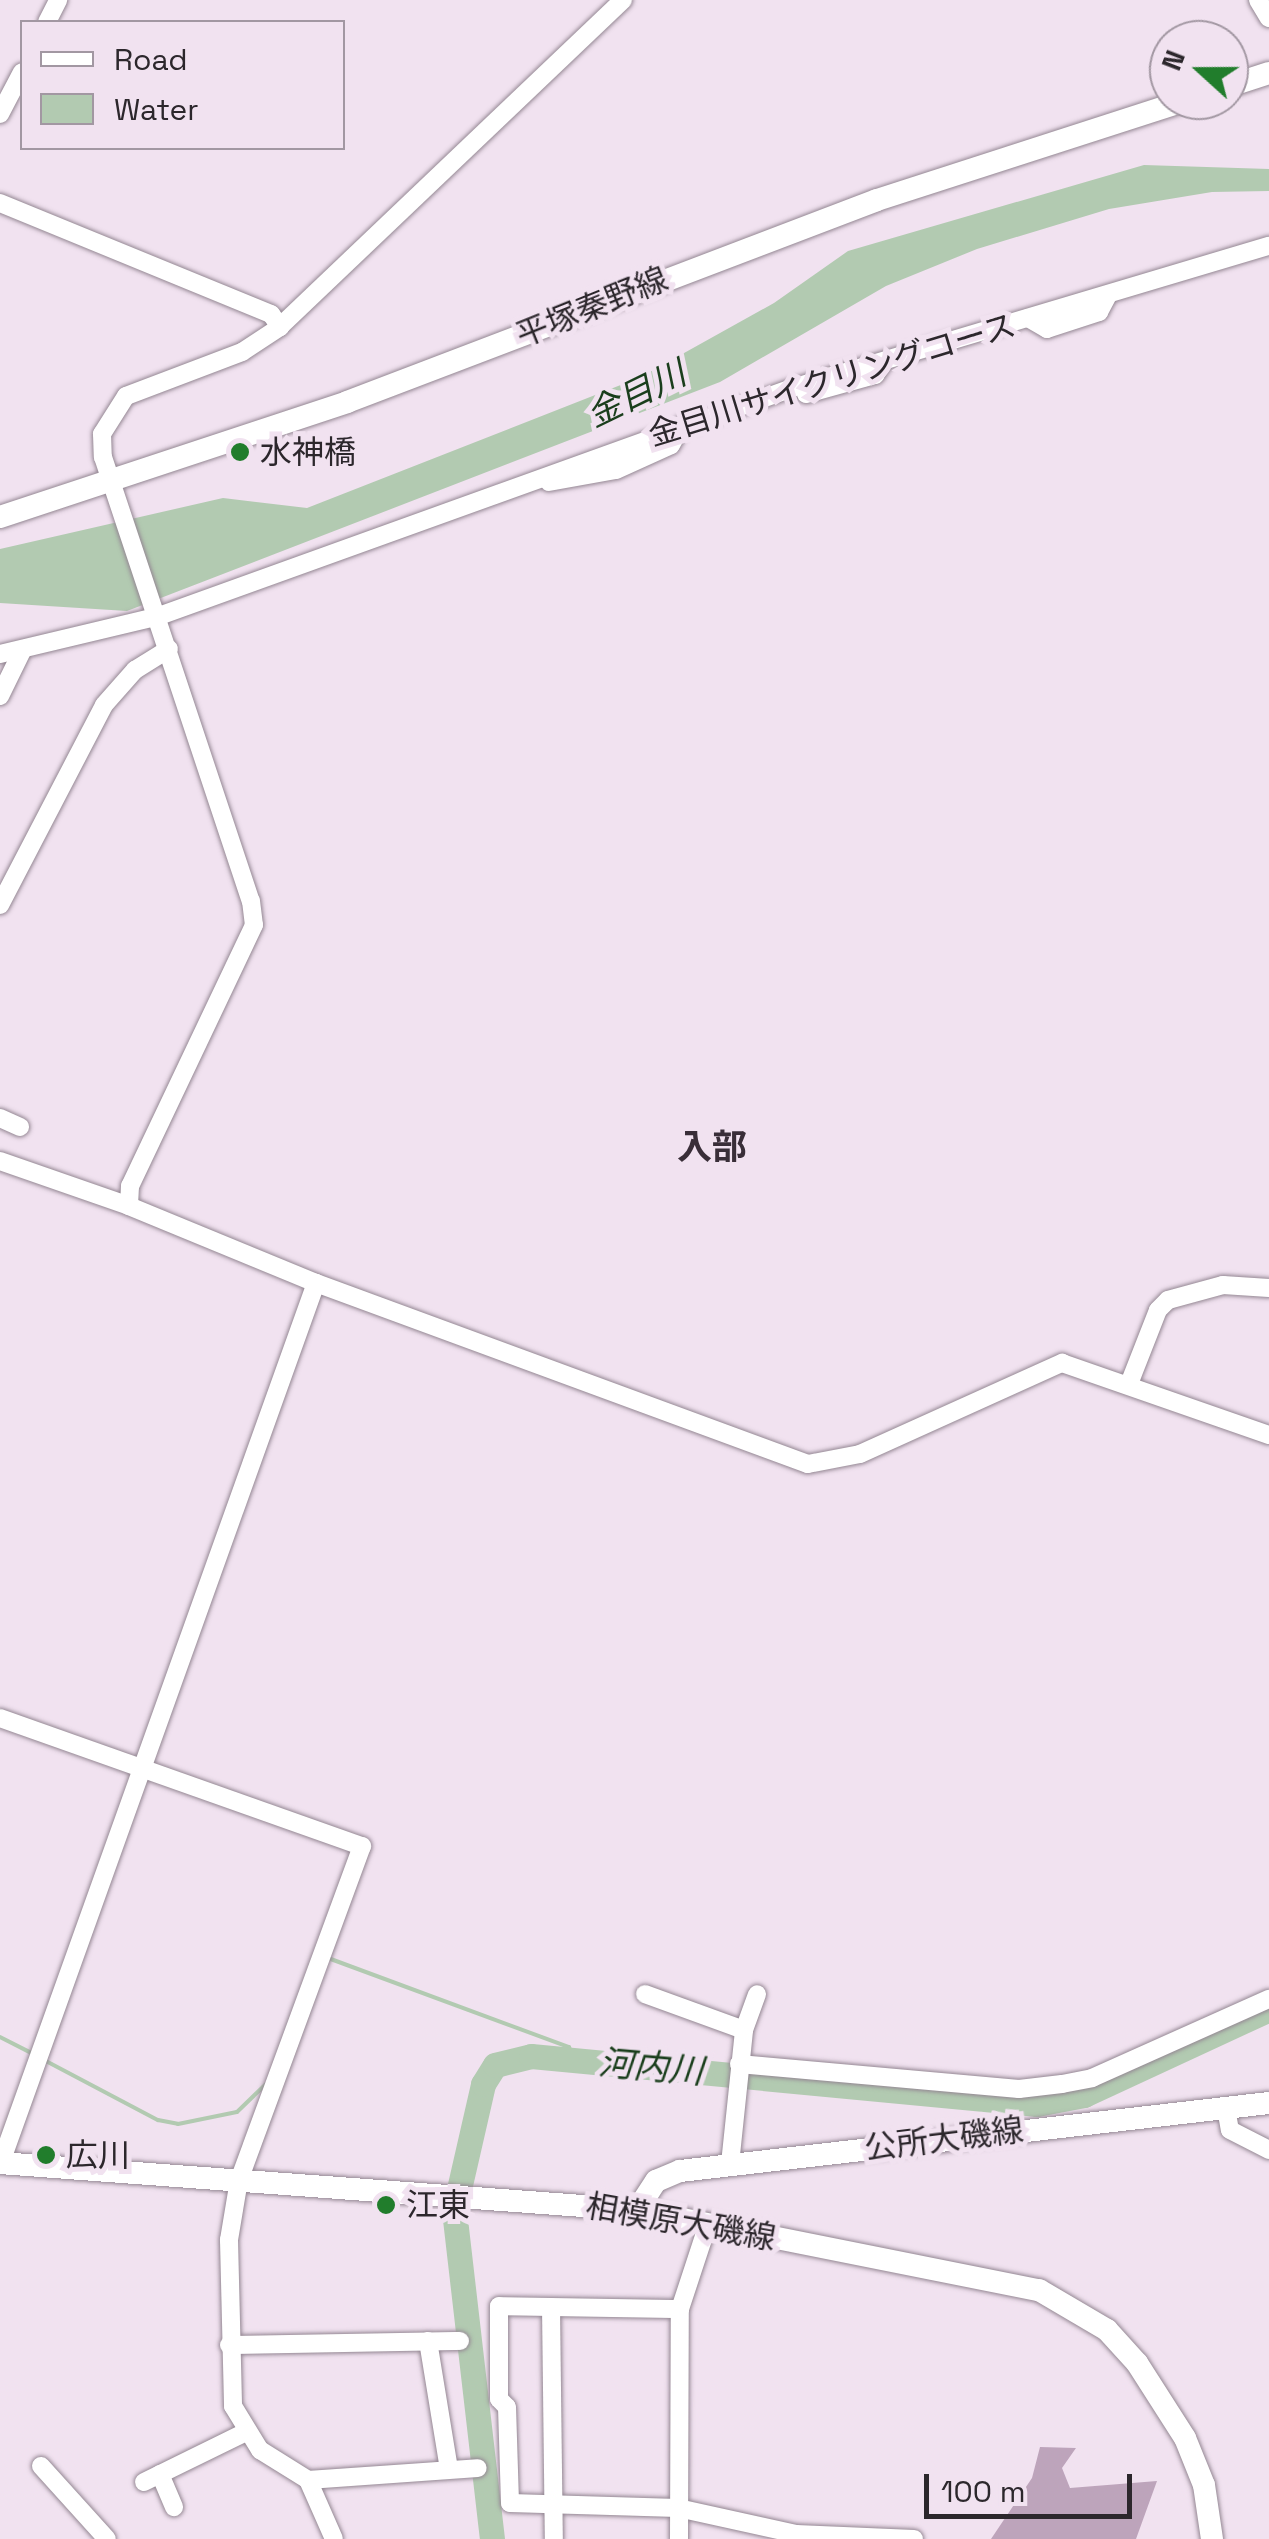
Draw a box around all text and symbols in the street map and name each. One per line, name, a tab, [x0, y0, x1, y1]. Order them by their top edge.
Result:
legend	[20, 20, 345, 150]
north arrow	[1149, 20, 1249, 120]
text: Road	[114, 40, 188, 79]
text: N	[1153, 45, 1193, 75]
text: Water	[114, 90, 199, 129]
street label: 平塚秦野線	[511, 259, 673, 355]
street label: 金目川サイクリングコース	[643, 306, 1021, 454]
water label: 金目川	[580, 352, 692, 436]
place label: 水神橋	[260, 433, 356, 471]
marker: 水神橋	[229, 441, 251, 463]
district label: 入部	[677, 1126, 747, 1168]
water label: 河内川	[597, 2042, 705, 2092]
street label: 公所大磯線	[862, 2110, 1026, 2168]
place label: 広川	[66, 2136, 130, 2174]
marker: 広川	[35, 2144, 57, 2166]
place label: 江東	[406, 2186, 470, 2224]
street label: 相模原大磯線	[583, 2186, 779, 2258]
marker: 江東	[375, 2194, 397, 2216]
scale bar	[929, 2454, 1136, 2516]
text: 100 m	[941, 2472, 1026, 2511]

